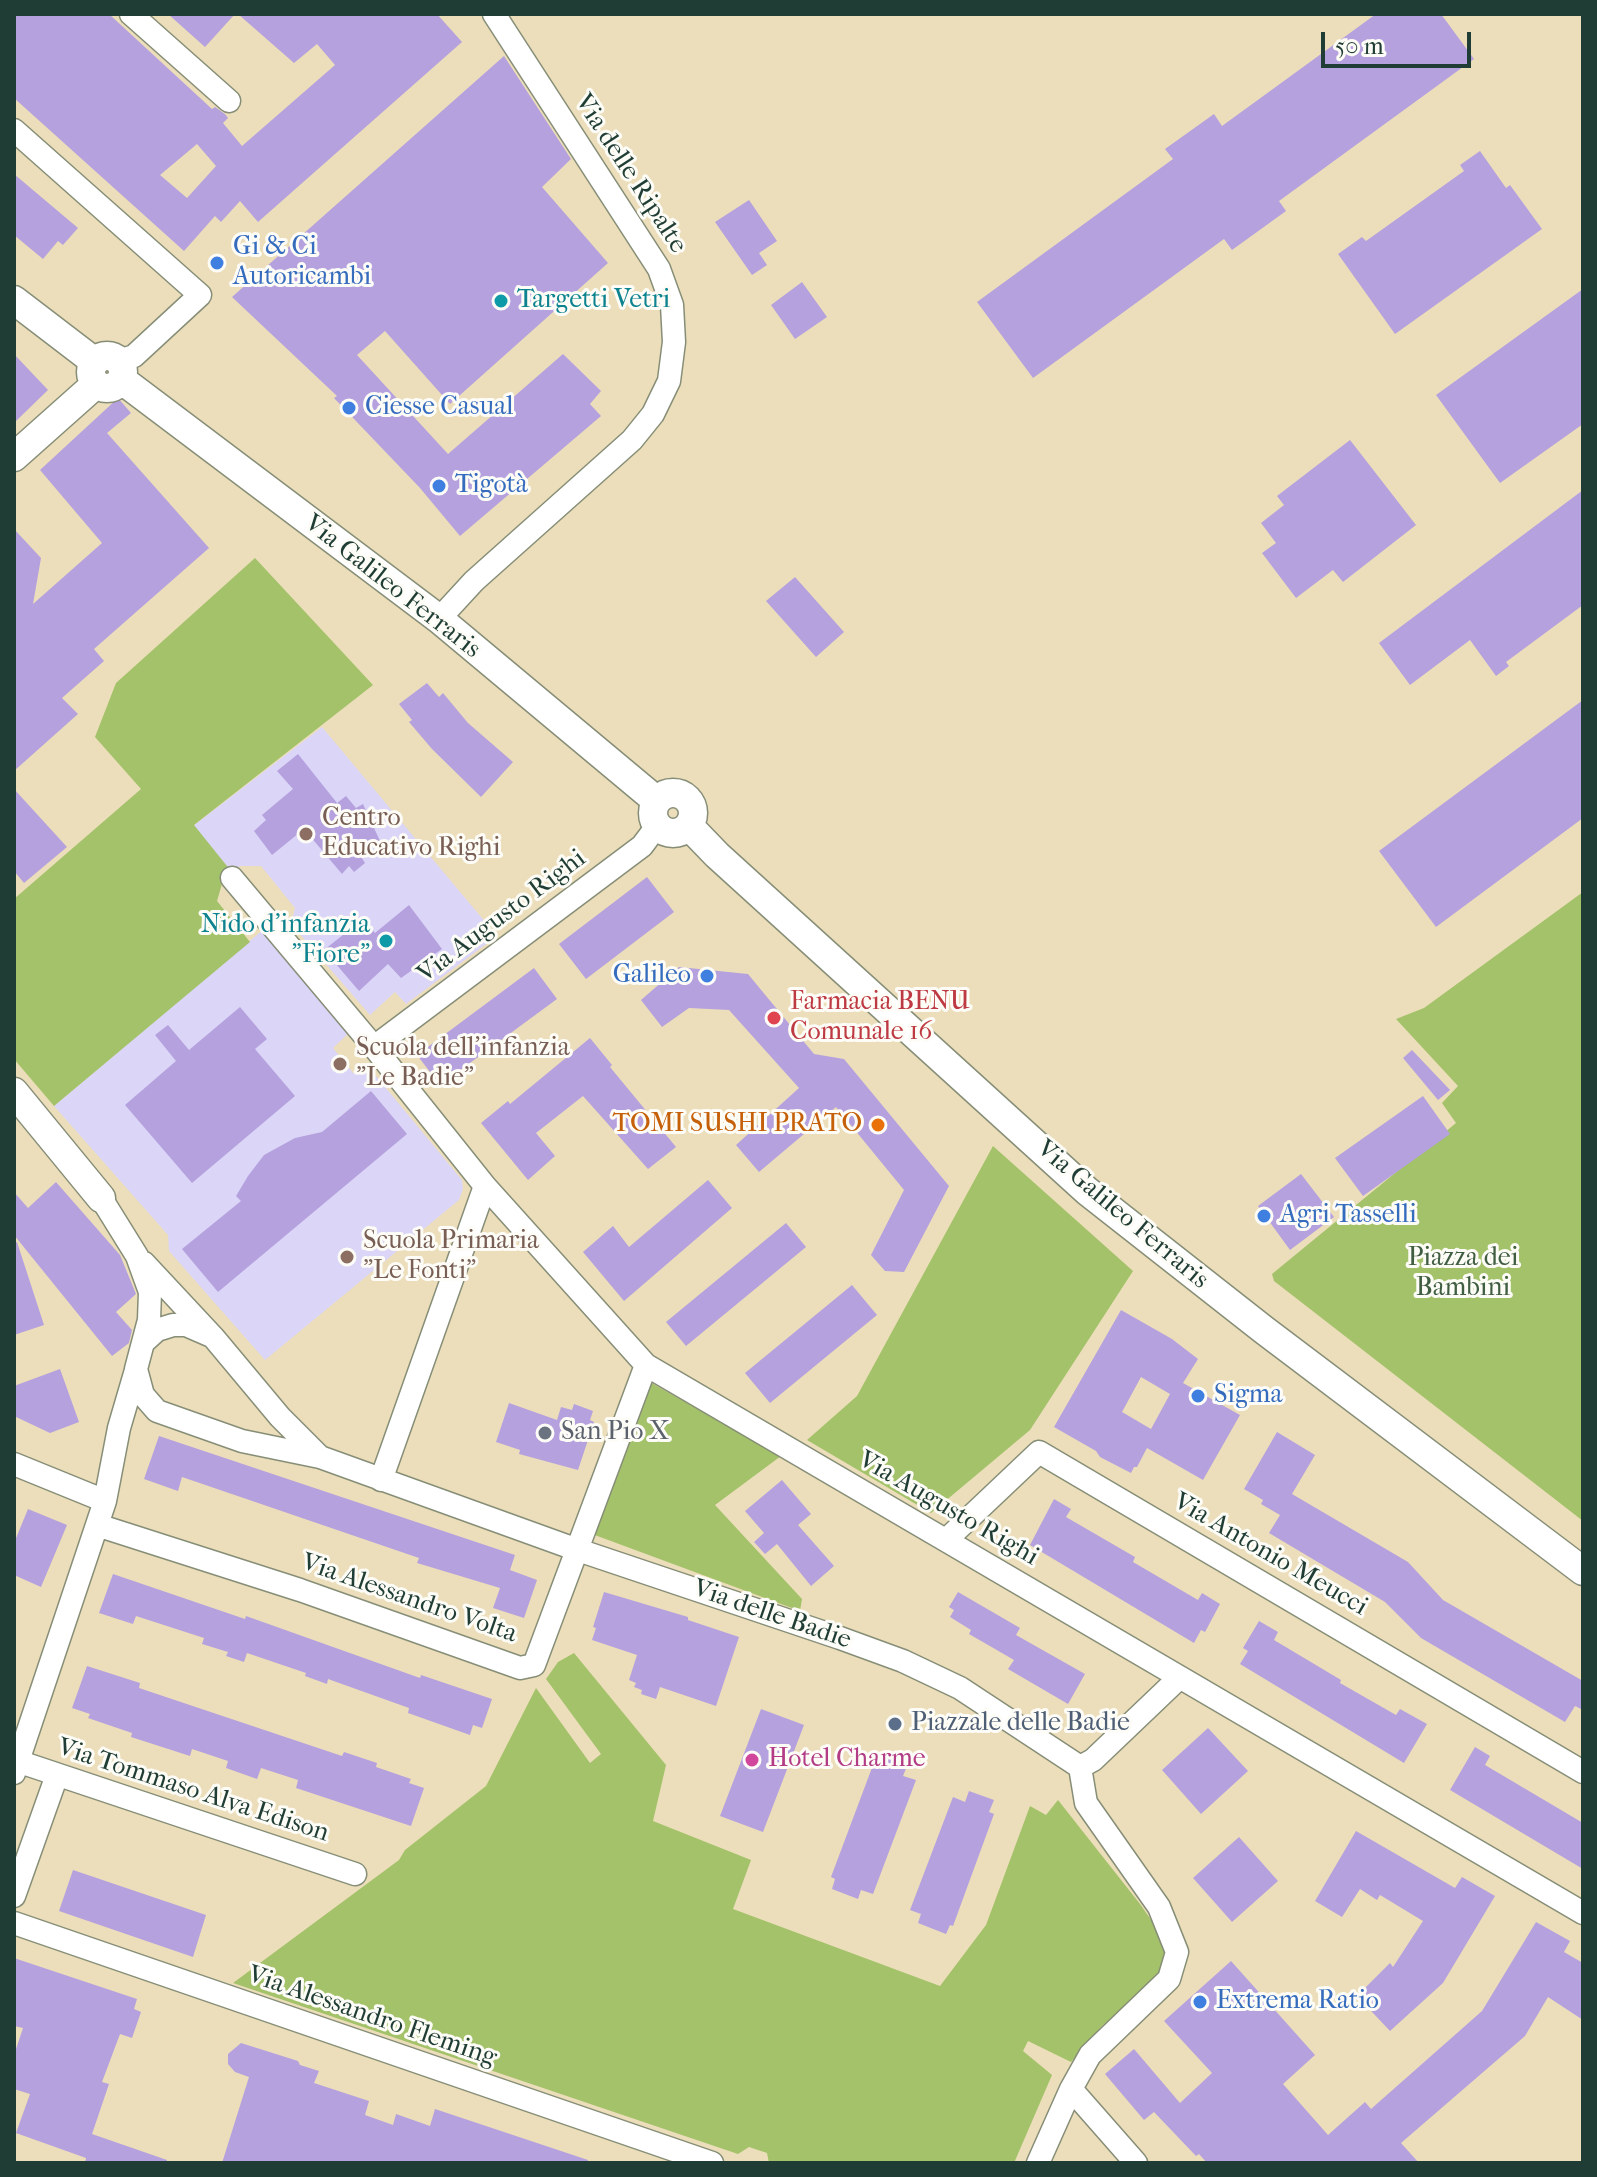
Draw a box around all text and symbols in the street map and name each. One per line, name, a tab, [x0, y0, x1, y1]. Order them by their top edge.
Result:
scale bar	[1325, 16, 1475, 66]
text: 50 m	[1335, 32, 1384, 60]
street label: Via delle Ripalte	[567, 89, 693, 259]
place label: Gi & Ci Autoricambi	[233, 232, 371, 294]
marker: Gi & Ci Autoricambi	[208, 254, 226, 272]
place label: Targetti Vetri	[517, 285, 670, 317]
marker: Targetti Vetri	[492, 292, 510, 310]
place label: Ciesse Casual	[365, 392, 513, 424]
marker: Ciesse Casual	[340, 399, 358, 417]
place label: Tigotà	[455, 470, 528, 502]
marker: Tigotà	[430, 477, 448, 495]
street label: Via Galileo Ferraris	[298, 508, 486, 666]
place label: Centro Educativo Righi	[322, 803, 500, 864]
marker: Centro Educativo Righi	[297, 825, 315, 843]
street label: Via Augusto Righi	[412, 844, 592, 990]
place label: Nido d'infanzia "Fiore"	[201, 910, 370, 972]
marker: Nido d'infanzia "Fiore"	[377, 932, 395, 950]
place label: Galileo	[613, 960, 691, 992]
marker: Galileo	[698, 967, 716, 985]
place label: Farmacia BENU Comunale 16	[790, 987, 970, 1048]
marker: Farmacia BENU Comunale 16	[765, 1009, 783, 1027]
place label: Scuola dell'infanzia "Le Badie"	[356, 1033, 570, 1094]
marker: Scuola dell'infanzia "Le Badie"	[331, 1055, 349, 1073]
place label: TOMI SUSHI PRATO	[613, 1109, 862, 1141]
marker: TOMI SUSHI PRATO	[869, 1116, 887, 1134]
street label: Via Galileo Ferraris	[1030, 1134, 1214, 1296]
place label: Agri Tasselli	[1280, 1200, 1417, 1232]
marker: Agri Tasselli	[1255, 1207, 1273, 1225]
place label: Scuola Primaria "Le Fonti"	[363, 1226, 539, 1288]
park label: Piazza dei Bambini	[1408, 1243, 1518, 1304]
marker: Scuola Primaria "Le Fonti"	[338, 1248, 356, 1266]
place label: Sigma	[1214, 1380, 1283, 1412]
marker: Sigma	[1189, 1387, 1207, 1405]
place label: San Pio X	[561, 1417, 669, 1449]
marker: San Pio X	[536, 1424, 554, 1442]
street label: Via Augusto Righi	[852, 1445, 1044, 1573]
street label: Via Antonio Meucci	[1167, 1487, 1373, 1623]
street label: Via Alessandro Volta	[297, 1548, 521, 1650]
street label: Via delle Badie	[689, 1573, 855, 1657]
place label: Piazzale delle Badie	[911, 1708, 1130, 1740]
marker: Piazzale delle Badie	[886, 1715, 904, 1733]
street label: Via Tommaso Alva Edison	[53, 1732, 333, 1850]
place label: Hotel Charme	[768, 1744, 926, 1776]
marker: Hotel Charme	[743, 1751, 761, 1769]
street label: Via Alessandro Fleming	[243, 1960, 501, 2074]
place label: Extrema Ratio	[1216, 1986, 1379, 2018]
marker: Extrema Ratio	[1191, 1993, 1209, 2011]

